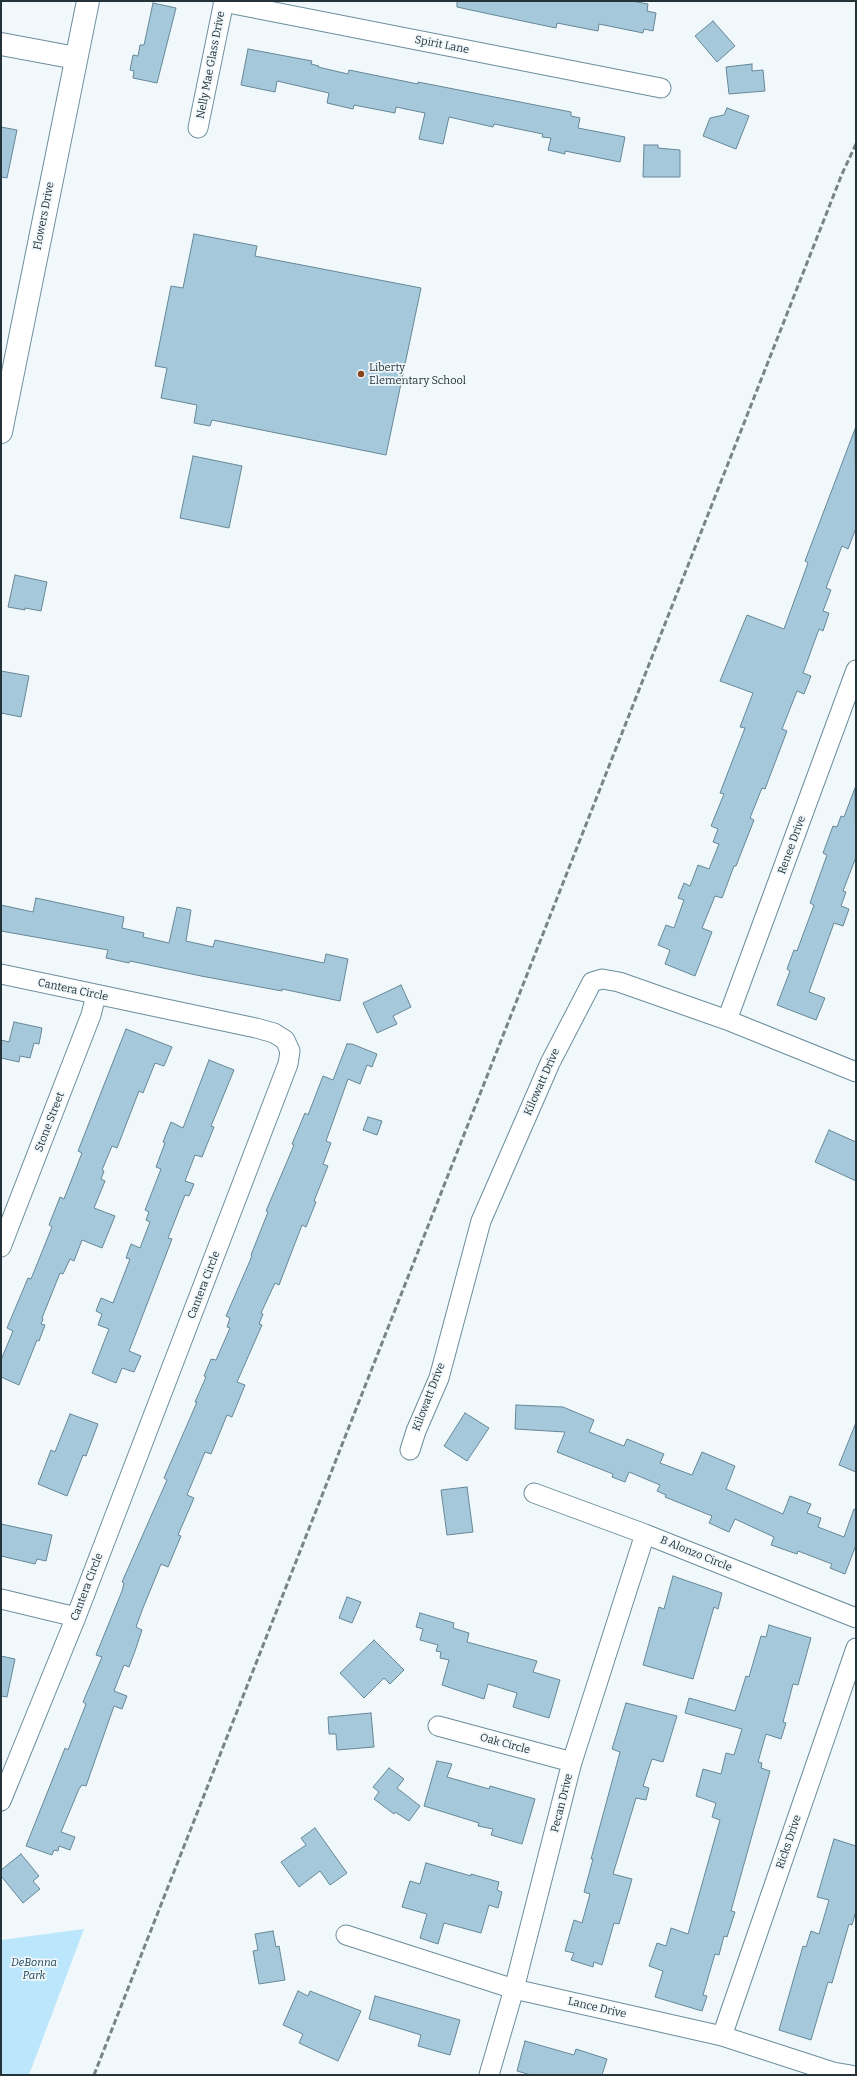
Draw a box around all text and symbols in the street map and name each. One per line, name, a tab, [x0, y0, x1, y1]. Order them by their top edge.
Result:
street label: Nelly Mae Glass Drive	[194, 10, 228, 120]
street label: Spirit Lane	[414, 33, 470, 57]
street label: Flowers Drive	[31, 181, 57, 251]
place label: Liberty Elementary School	[369, 361, 466, 387]
marker: Liberty Elementary School	[356, 369, 366, 379]
street label: Renee Drive	[775, 814, 809, 876]
street label: Cantera Circle	[37, 976, 109, 1004]
street label: Kilowatt Drive	[521, 1046, 563, 1118]
street label: Stone Street	[33, 1090, 67, 1154]
street label: Cantera Circle	[185, 1249, 223, 1321]
street label: Kilowatt Drive	[410, 1361, 448, 1433]
street label: B Alonzo Circle	[658, 1534, 734, 1574]
street label: Cantera Circle	[68, 1551, 106, 1623]
street label: Oak Circle	[478, 1731, 532, 1757]
street label: Pecan Drive	[548, 1772, 576, 1834]
street label: Ricks Drive	[774, 1813, 804, 1871]
park label: DeBonna Park	[11, 1956, 57, 1982]
street label: Lance Drive	[566, 1995, 628, 2021]

